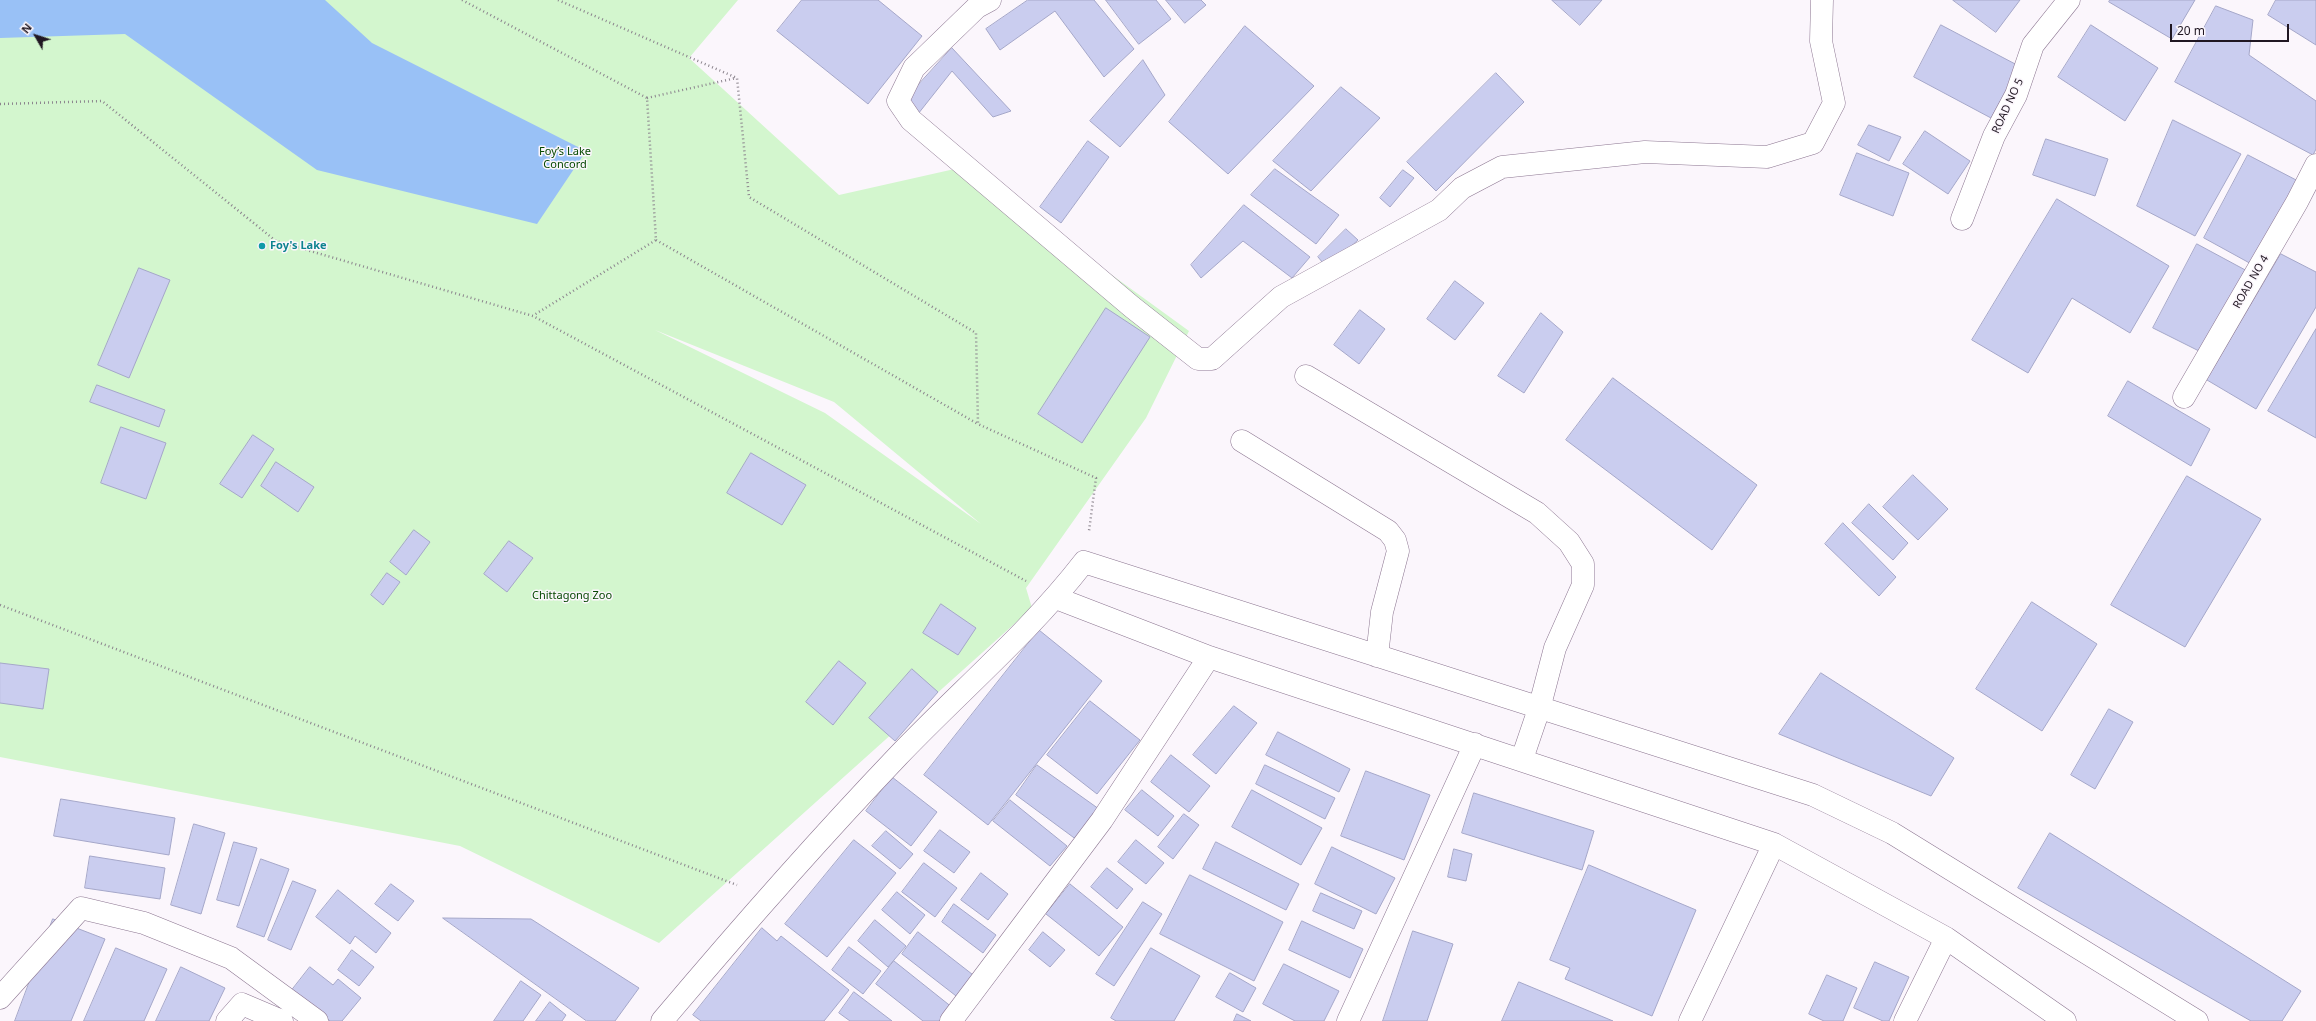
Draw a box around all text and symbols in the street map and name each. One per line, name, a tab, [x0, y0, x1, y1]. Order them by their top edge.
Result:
north arrow	[16, 16, 56, 56]
scale bar	[2172, 16, 2291, 42]
text: N	[18, 20, 35, 36]
text: 20 m	[2177, 22, 2205, 39]
street label: ROAD NO 5	[1990, 76, 2026, 136]
park label: Foy’s Lake Concord	[539, 145, 591, 171]
place label: Foy's Lake	[270, 239, 327, 253]
marker: Foy's Lake	[257, 241, 267, 251]
street label: ROAD NO 4	[2230, 253, 2272, 311]
park label: Chittagong Zoo	[532, 589, 612, 603]

